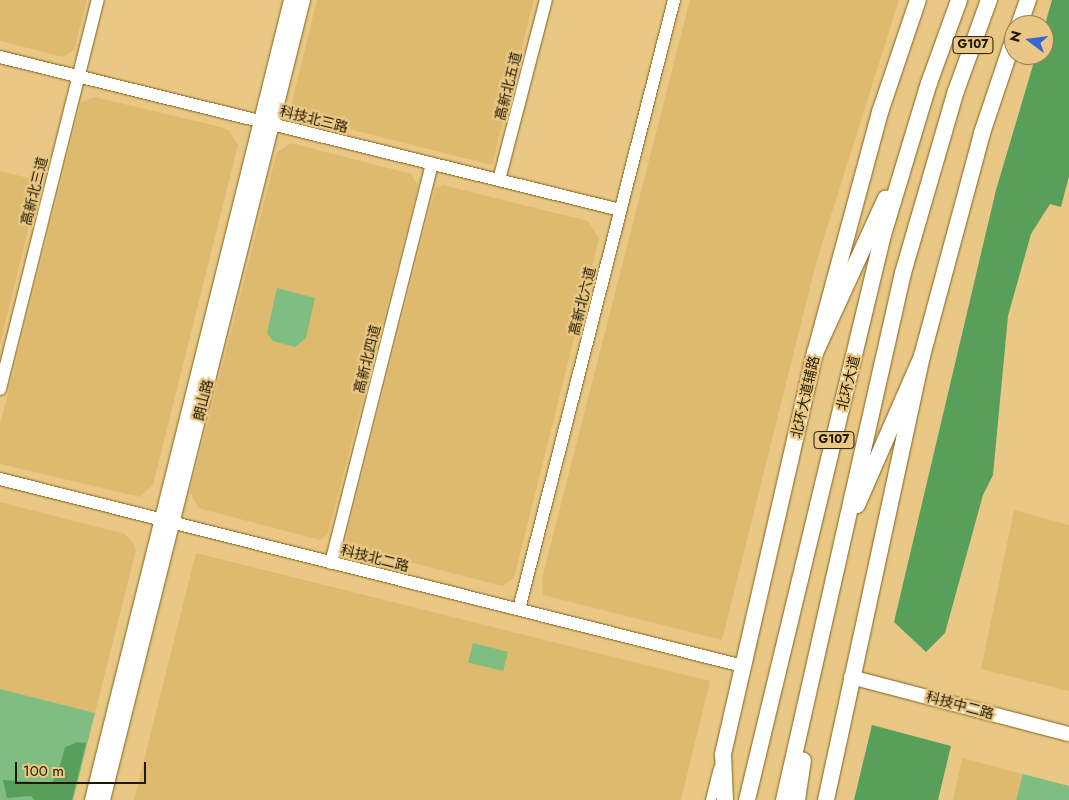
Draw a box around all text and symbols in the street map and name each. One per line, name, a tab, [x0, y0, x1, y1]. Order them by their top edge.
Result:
north arrow	[1004, 15, 1054, 65]
text: N	[1004, 28, 1027, 44]
road number: G107	[952, 36, 994, 54]
street label: 高新北五道	[491, 50, 525, 122]
street label: 科技北三路	[278, 102, 350, 136]
street label: 高新北三道	[17, 155, 51, 227]
street label: 高新北六道	[565, 265, 599, 337]
street label: 高新北四道	[350, 323, 384, 395]
street label: 北环大道辅路	[787, 354, 823, 440]
street label: 北环大道	[833, 354, 863, 412]
street label: 朗山路	[190, 378, 216, 422]
road number: G107	[813, 430, 855, 450]
street label: 科技北二路	[339, 541, 411, 575]
street label: 科技中二路	[924, 688, 996, 722]
scale bar	[18, 752, 149, 784]
text: 100 m	[23, 760, 64, 782]

